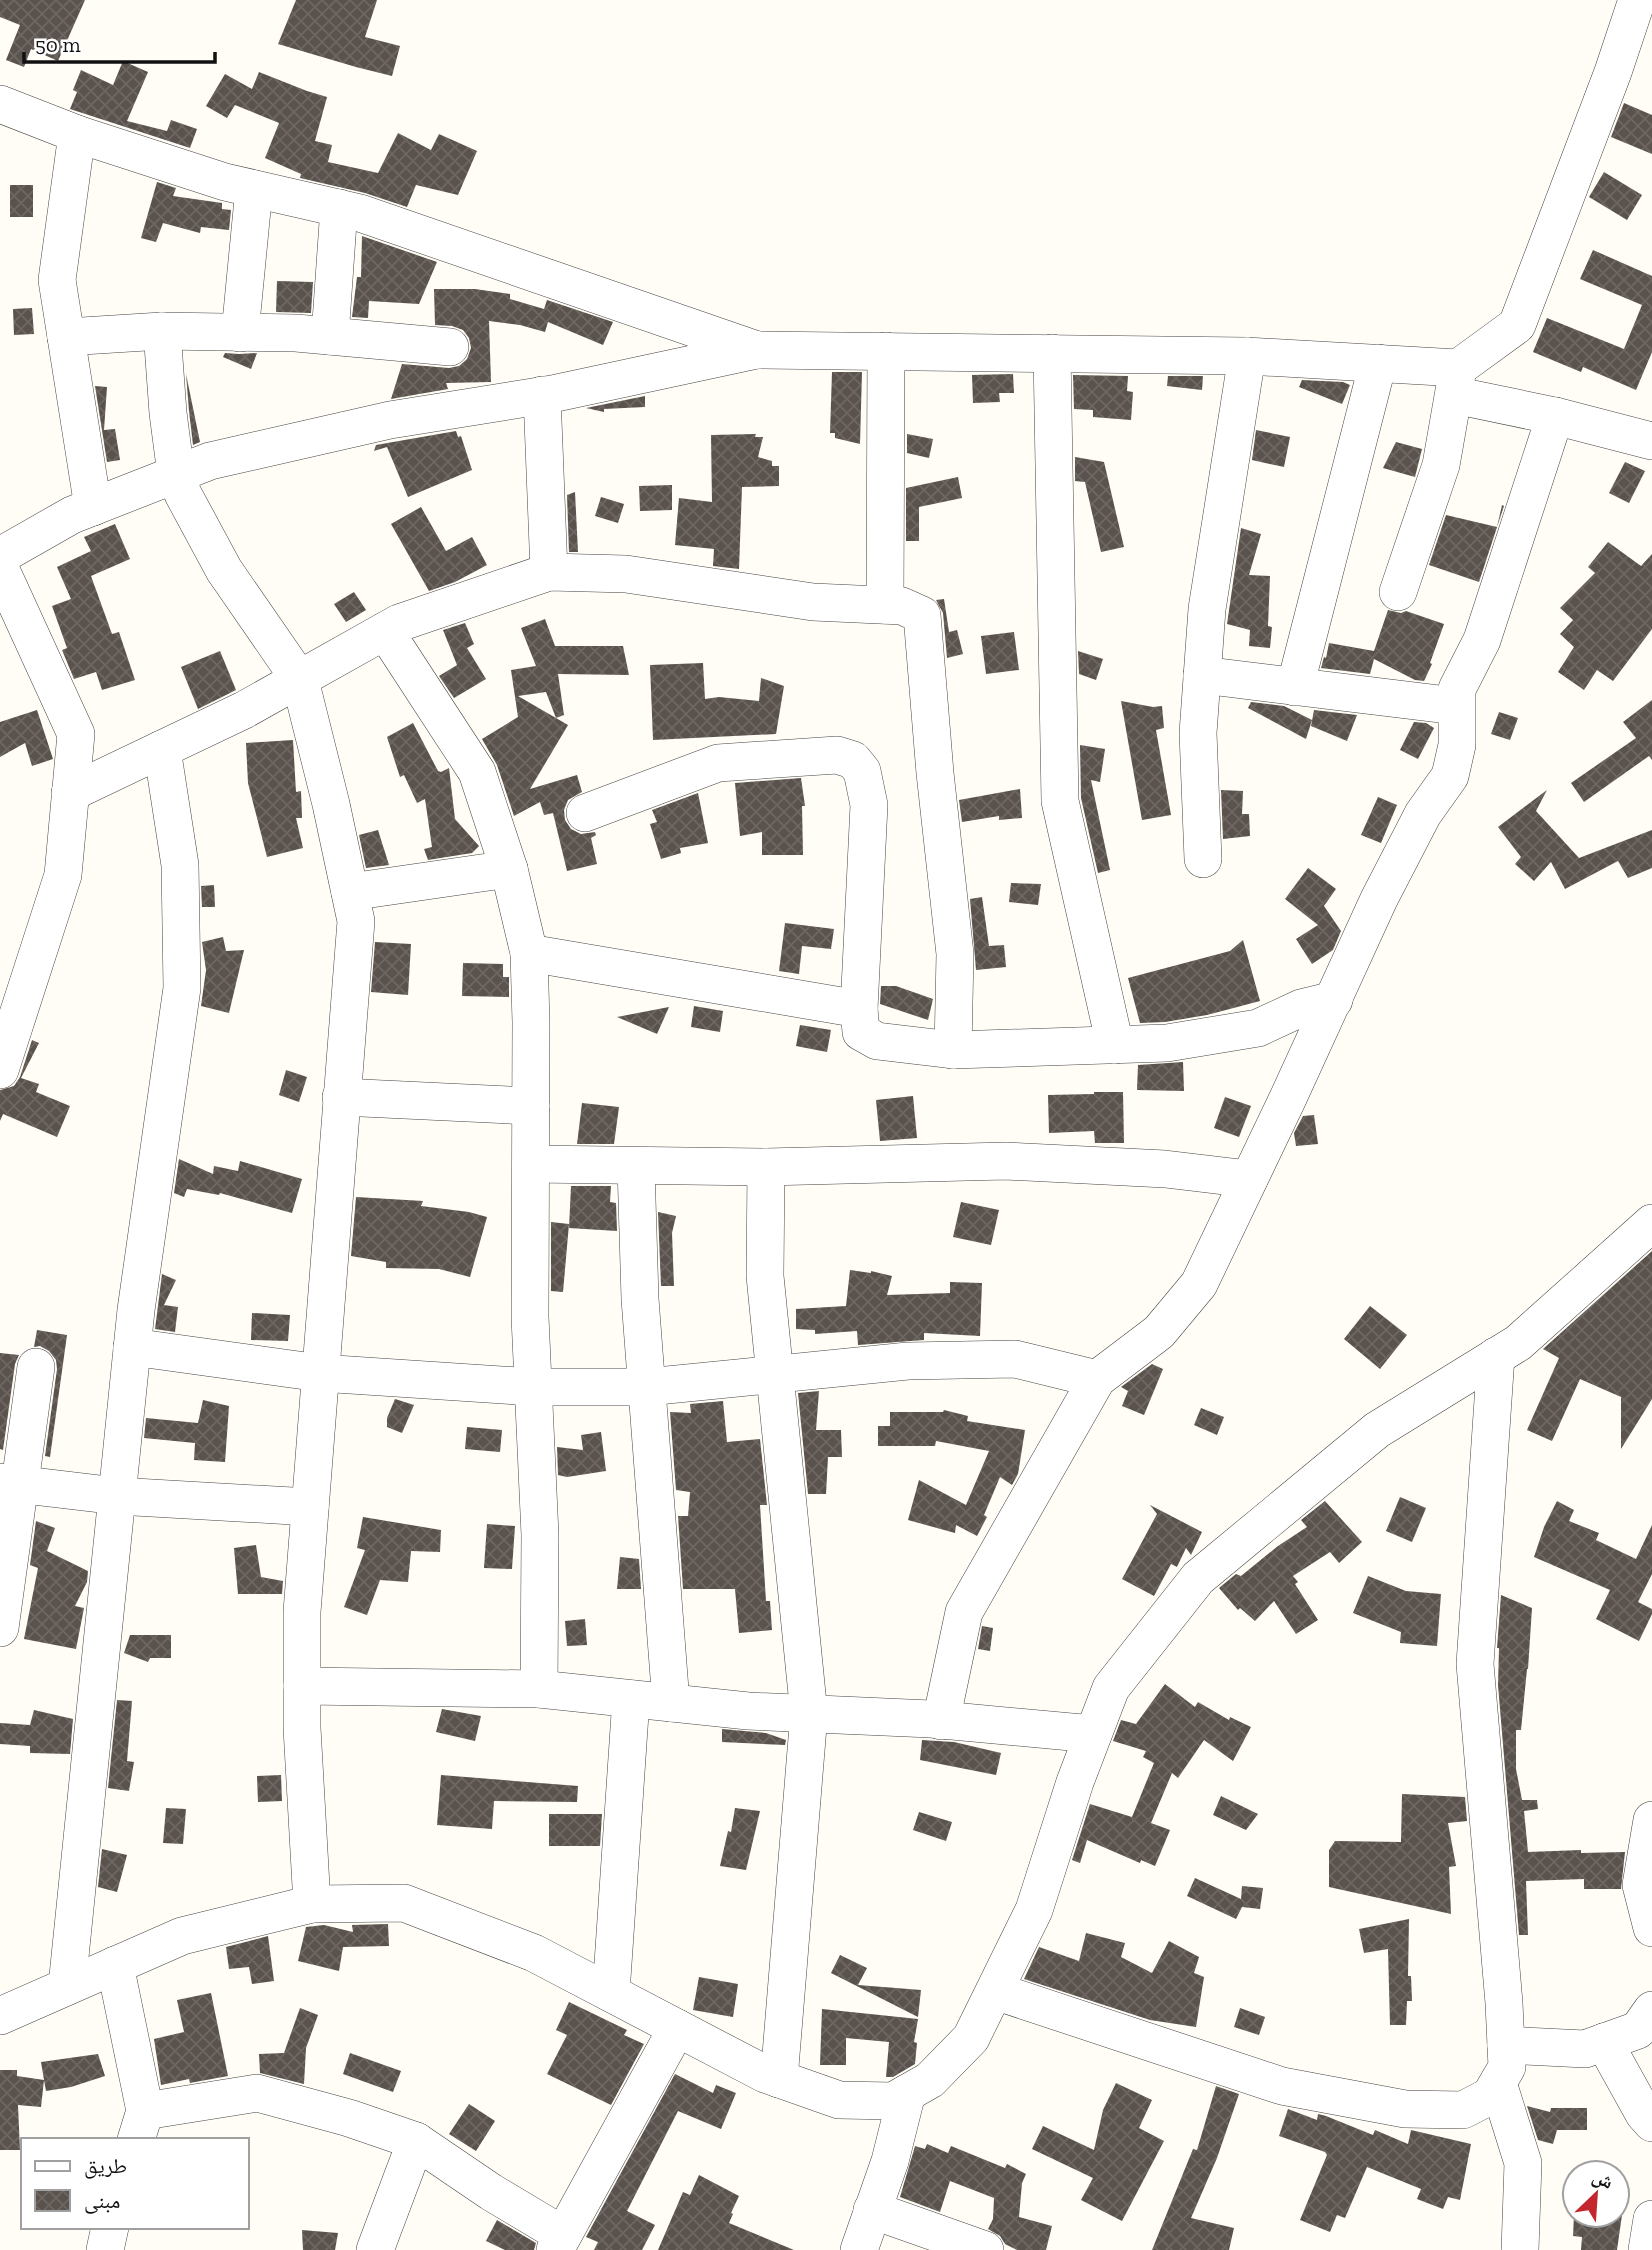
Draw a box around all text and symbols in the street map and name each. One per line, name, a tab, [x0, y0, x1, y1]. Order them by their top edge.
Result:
scale bar	[24, 21, 215, 65]
text: 50 m	[35, 32, 81, 57]
legend	[21, 2138, 248, 2229]
text: طريق	[84, 2153, 127, 2179]
north arrow	[1561, 2159, 1631, 2229]
text: ش	[1589, 2164, 1617, 2194]
text: مبنى	[84, 2188, 120, 2214]

